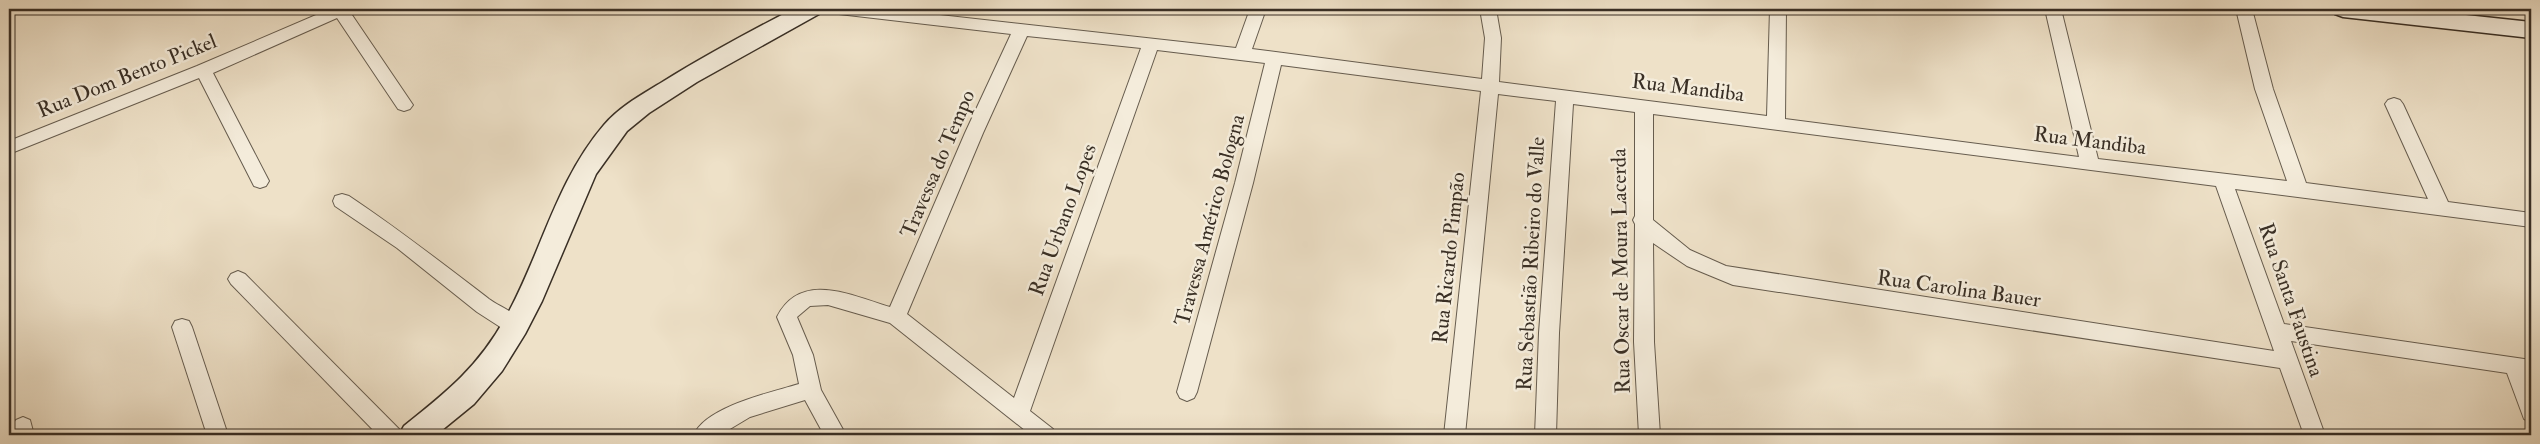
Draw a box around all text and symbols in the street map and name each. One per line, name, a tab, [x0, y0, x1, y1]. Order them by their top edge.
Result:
street label: Rua Dom Bento Pickel	[33, 27, 221, 124]
street label: Rua Mandiba	[1630, 68, 1746, 108]
street label: Travessa do Tempo	[895, 86, 981, 242]
street label: Travessa Américo Bologna	[1169, 111, 1251, 329]
street label: Rua Mandiba	[2032, 121, 2148, 161]
street label: Rua Sebastião Ribeiro do Valle	[1511, 136, 1551, 392]
street label: Rua Urbano Lopes	[1023, 140, 1103, 300]
street label: Rua Oscar de Moura Lacerda	[1605, 148, 1637, 394]
street label: Rua Ricardo Pimpão	[1427, 171, 1471, 345]
street label: Rua Santa Faustina	[2252, 220, 2330, 381]
street label: Rua Carolina Bauer	[1875, 264, 2043, 314]

